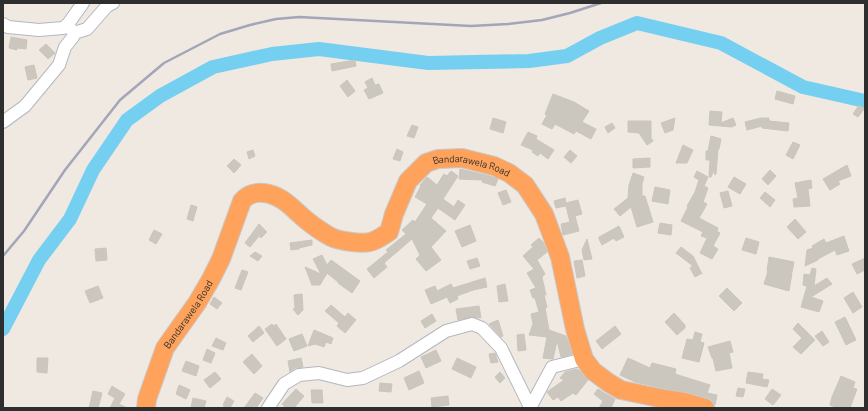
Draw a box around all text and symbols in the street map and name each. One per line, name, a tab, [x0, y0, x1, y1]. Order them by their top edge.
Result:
street label: Bandarawela Road	[431, 152, 512, 179]
street label: Bandarawela Road	[161, 278, 215, 351]

